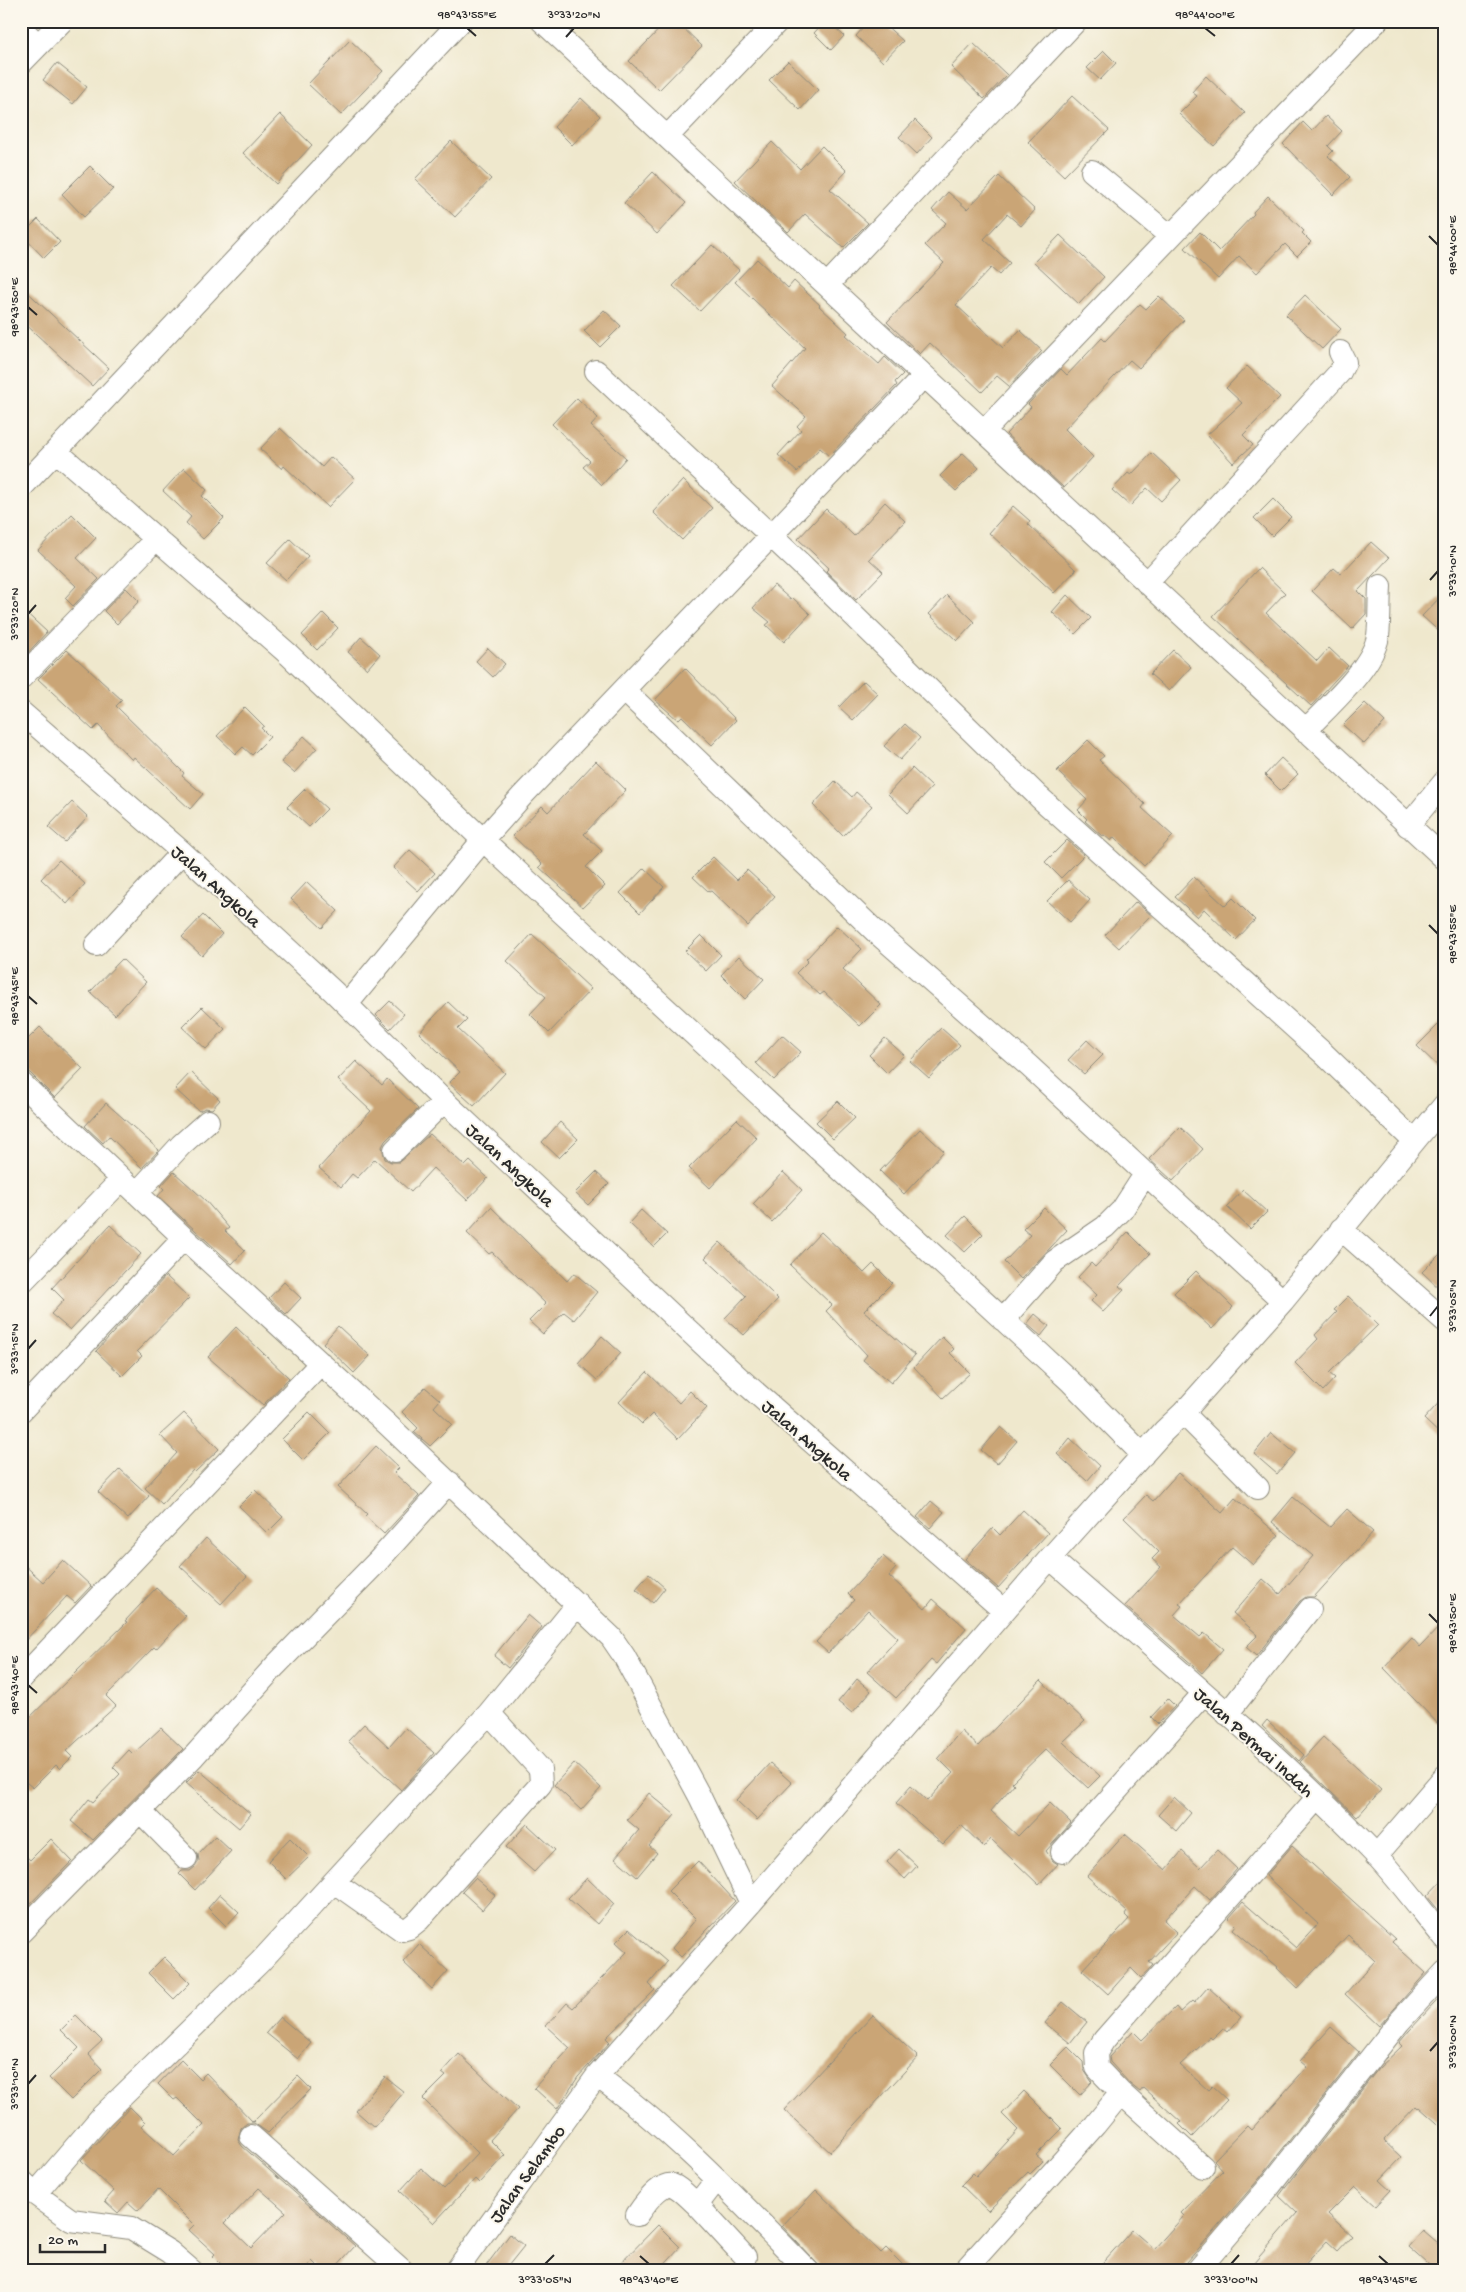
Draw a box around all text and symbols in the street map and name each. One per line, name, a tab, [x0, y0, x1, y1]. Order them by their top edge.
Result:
text: 98°43'55"E	[437, 9, 497, 23]
text: 3°33'20"N	[547, 9, 600, 23]
text: 98°44'00"E	[1175, 9, 1235, 23]
text: 98°44'00"E	[1447, 215, 1461, 275]
text: 98°43'50"E	[9, 277, 23, 337]
text: 3°33'10"N	[1447, 545, 1461, 598]
text: 3°33'20"N	[9, 588, 23, 641]
street label: Jalan Angkola	[165, 841, 265, 935]
text: 98°43'55"E	[1447, 904, 1461, 964]
text: 98°43'45"E	[9, 967, 23, 1026]
street label: Jalan Angkola	[459, 1120, 559, 1214]
text: 3°33'05"N	[1447, 1279, 1461, 1334]
text: 3°33'15"N	[9, 1323, 23, 1376]
street label: Jalan Angkola	[756, 1396, 857, 1488]
text: 98°43'50"E	[1447, 1593, 1461, 1653]
text: 98°43'40"E	[9, 1656, 23, 1715]
street label: Jalan Permai Indah	[1188, 1684, 1318, 1804]
text: 3°33'00"N	[1447, 2015, 1461, 2070]
text: 3°33'10"N	[9, 2058, 23, 2111]
street label: Jalan Selambo	[486, 2121, 572, 2229]
scale bar	[40, 2222, 105, 2254]
text: 20 m	[48, 2232, 78, 2250]
text: 3°33'05"N	[517, 2274, 572, 2288]
text: 98°43'40"E	[619, 2274, 678, 2288]
text: 3°33'00"N	[1203, 2274, 1258, 2288]
text: 98°43'45"E	[1358, 2274, 1417, 2288]

